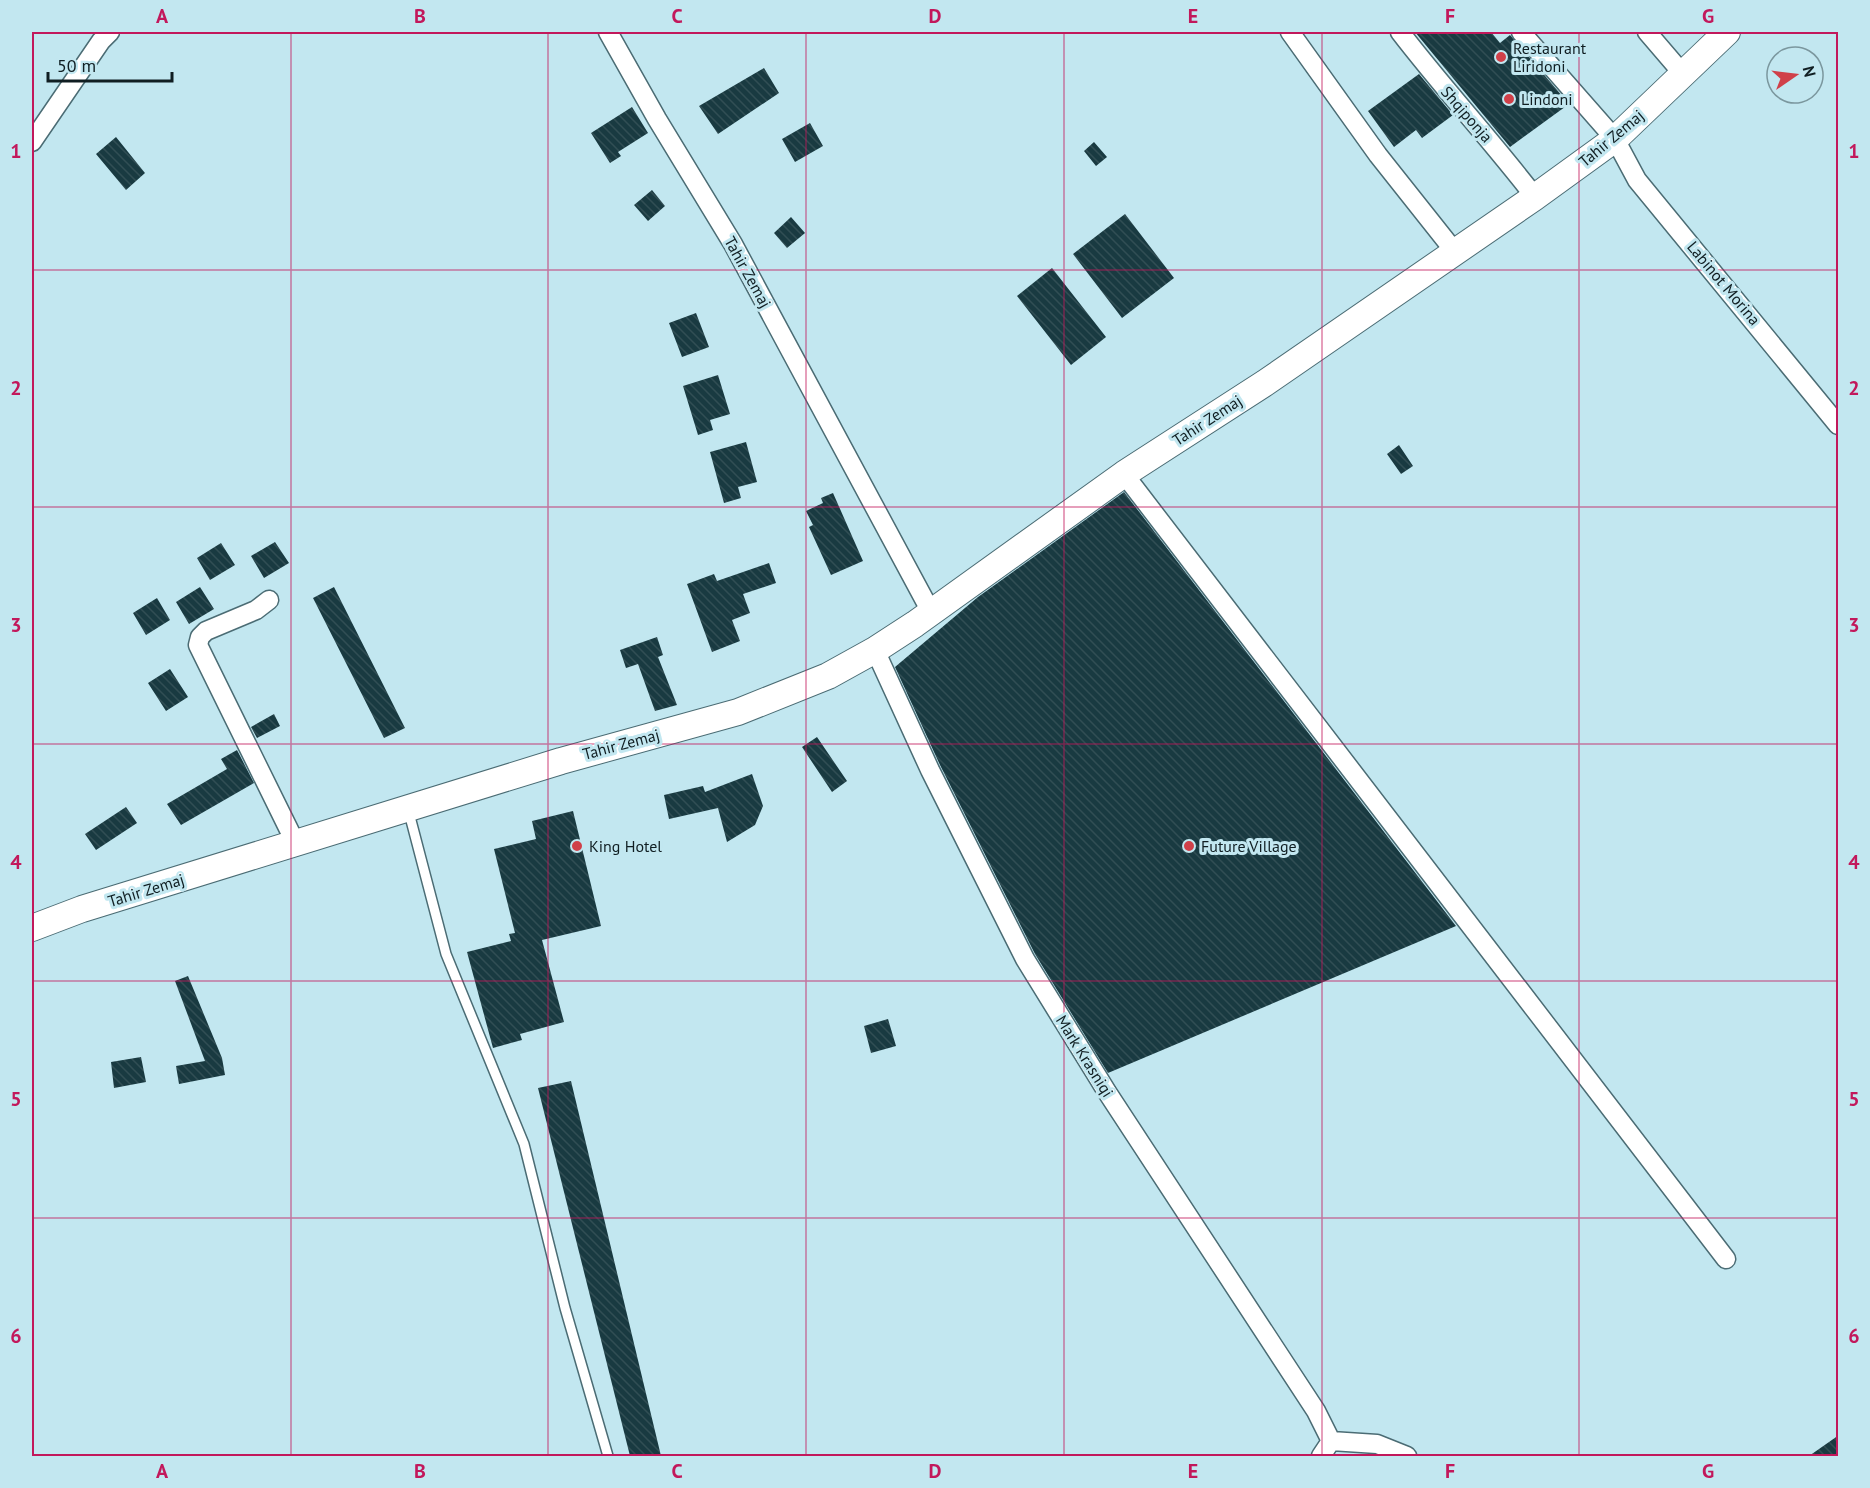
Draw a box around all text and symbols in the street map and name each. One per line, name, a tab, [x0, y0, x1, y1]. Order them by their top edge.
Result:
text: A	[156, 3, 169, 29]
text: B	[414, 3, 426, 29]
text: C	[671, 3, 683, 29]
text: D	[929, 3, 942, 29]
text: E	[1188, 3, 1198, 29]
text: F	[1445, 3, 1455, 29]
text: G	[1702, 3, 1714, 29]
place label: Restaurant Liridoni	[1513, 38, 1587, 76]
scale bar	[48, 45, 172, 83]
north arrow	[1765, 45, 1825, 105]
marker: Restaurant Liridoni	[1494, 50, 1508, 64]
text: 50 m	[57, 54, 96, 77]
text: N	[1799, 64, 1821, 79]
street label: Shqiponja	[1437, 82, 1497, 146]
place label: Lindoni	[1521, 89, 1573, 109]
marker: Lindoni	[1502, 92, 1516, 106]
street label: Tahir Zemaj	[1574, 105, 1648, 171]
text: 1	[10, 138, 22, 164]
text: 1	[1848, 138, 1860, 164]
street label: Tahir Zemaj	[720, 233, 776, 311]
street label: Labinot Morina	[1683, 237, 1765, 329]
text: 2	[10, 375, 22, 401]
text: 2	[1848, 375, 1860, 401]
street label: Tahir Zemaj	[1169, 390, 1245, 450]
text: 3	[10, 612, 22, 638]
text: 3	[1848, 612, 1860, 638]
street label: Tahir Zemaj	[580, 724, 662, 764]
place label: King Hotel	[589, 836, 662, 856]
place label: Future Village	[1201, 836, 1297, 856]
marker: King Hotel	[570, 839, 584, 853]
marker: Future Village	[1182, 839, 1196, 853]
text: 4	[10, 849, 22, 875]
text: 4	[1848, 849, 1860, 875]
street label: Tahir Zemaj	[105, 869, 187, 911]
street label: Mark Krasniqi	[1052, 1011, 1118, 1101]
text: 5	[10, 1086, 22, 1112]
text: 5	[1848, 1086, 1860, 1112]
text: 6	[10, 1323, 22, 1349]
text: 6	[1848, 1323, 1860, 1349]
text: A	[156, 1458, 169, 1484]
text: B	[414, 1458, 426, 1484]
text: C	[671, 1458, 683, 1484]
text: D	[929, 1458, 942, 1484]
text: E	[1188, 1458, 1198, 1484]
text: F	[1445, 1458, 1455, 1484]
text: G	[1702, 1458, 1714, 1484]

